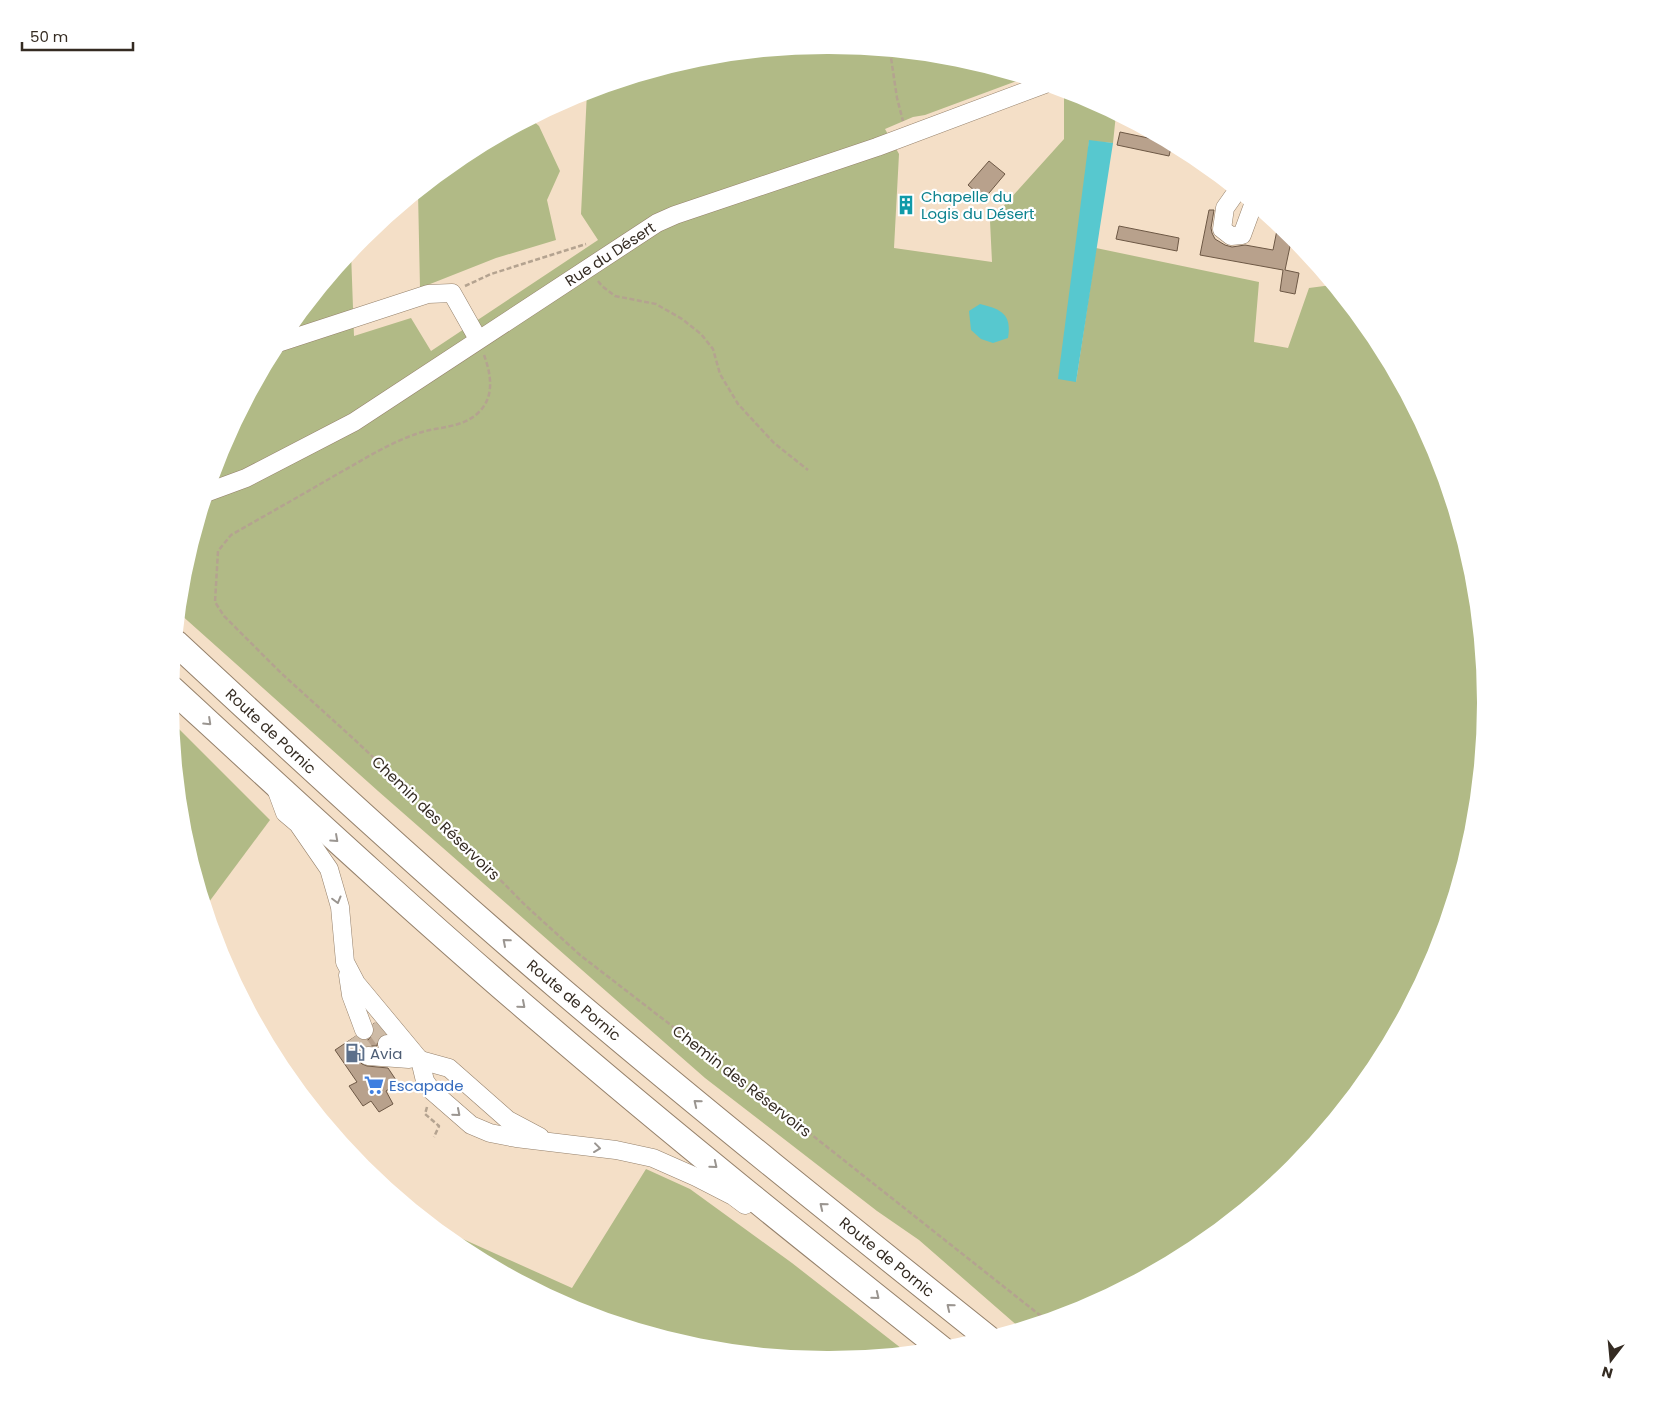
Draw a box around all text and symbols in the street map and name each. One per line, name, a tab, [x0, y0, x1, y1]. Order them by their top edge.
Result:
scale bar	[22, 20, 134, 52]
text: 50 m	[30, 26, 68, 47]
place label: Chapelle du Logis du Désert	[921, 186, 1035, 224]
building icon: Chapelle du Logis du Désert	[895, 194, 917, 216]
street label: Rue du Désert	[561, 217, 659, 291]
street label: Route de Pornic	[221, 683, 321, 779]
one-way arrow	[202, 716, 211, 725]
street label: Chemin des Réservoirs	[367, 751, 505, 885]
one-way arrow	[330, 834, 339, 843]
one-way arrow	[332, 896, 342, 904]
one-way arrow	[503, 939, 512, 948]
street label: Route de Pornic	[523, 954, 625, 1046]
one-way arrow	[517, 999, 526, 1008]
street label: Chemin des Réservoirs	[668, 1020, 816, 1142]
fuel station icon: Avia	[344, 1042, 366, 1064]
place label: Avia	[370, 1043, 402, 1064]
supermarket icon: Escapade	[363, 1074, 385, 1096]
place label: Escapade	[389, 1075, 464, 1096]
one-way arrow	[694, 1100, 703, 1108]
one-way arrow	[451, 1107, 460, 1116]
one-way arrow	[594, 1142, 602, 1153]
one-way arrow	[709, 1160, 718, 1169]
one-way arrow	[820, 1203, 829, 1211]
street label: Route de Pornic	[835, 1212, 939, 1302]
one-way arrow	[870, 1291, 879, 1299]
one-way arrow	[947, 1305, 956, 1313]
north arrow	[1586, 1335, 1636, 1385]
text: N	[1600, 1361, 1615, 1384]

